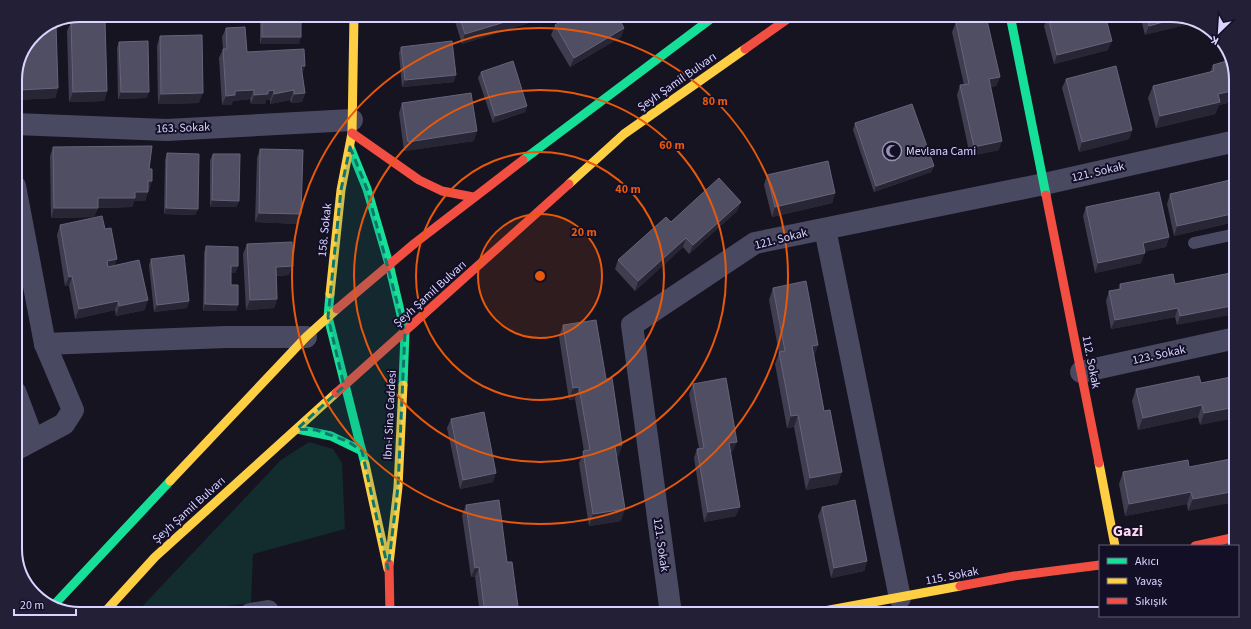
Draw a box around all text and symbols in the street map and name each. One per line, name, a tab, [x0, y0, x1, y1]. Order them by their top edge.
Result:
north arrow	[1199, 12, 1239, 52]
text: K	[1209, 32, 1221, 49]
street label: Şeyh Şamil Bulvarı	[634, 48, 720, 116]
text: 80 m	[702, 93, 728, 110]
street label: 163. Sokak	[156, 119, 210, 137]
text: 60 m	[659, 137, 685, 154]
mosque icon: Mevlana Cami	[881, 140, 903, 162]
place label: Mevlana Cami	[906, 143, 976, 160]
street label: 121. Sokak	[1070, 158, 1126, 186]
text: 40 m	[615, 181, 641, 198]
street label: 158. Sokak	[314, 202, 336, 258]
text: 20 m	[571, 224, 597, 241]
street label: 121. Sokak	[753, 224, 809, 254]
street label: Şeyh Şamil Bulvarı	[390, 257, 470, 331]
centre of rings	[533, 269, 547, 283]
street label: 112. Sokak	[1078, 334, 1105, 390]
street label: 123. Sokak	[1131, 341, 1187, 369]
street label: Ibn-i Sina Caddesi	[379, 370, 401, 460]
street label: Şeyh Şamil Bulvarı	[149, 473, 229, 547]
street label: 121. Sokak	[649, 517, 673, 573]
district label: Gazi	[1113, 520, 1143, 542]
legend	[1099, 545, 1239, 617]
text: Akıcı	[1135, 553, 1159, 570]
street label: 115. Sokak	[924, 562, 980, 589]
text: Yavaş	[1134, 573, 1162, 590]
scale bar	[14, 591, 76, 617]
text: Sıkışık	[1135, 593, 1167, 610]
text: 20 m	[20, 597, 44, 614]

